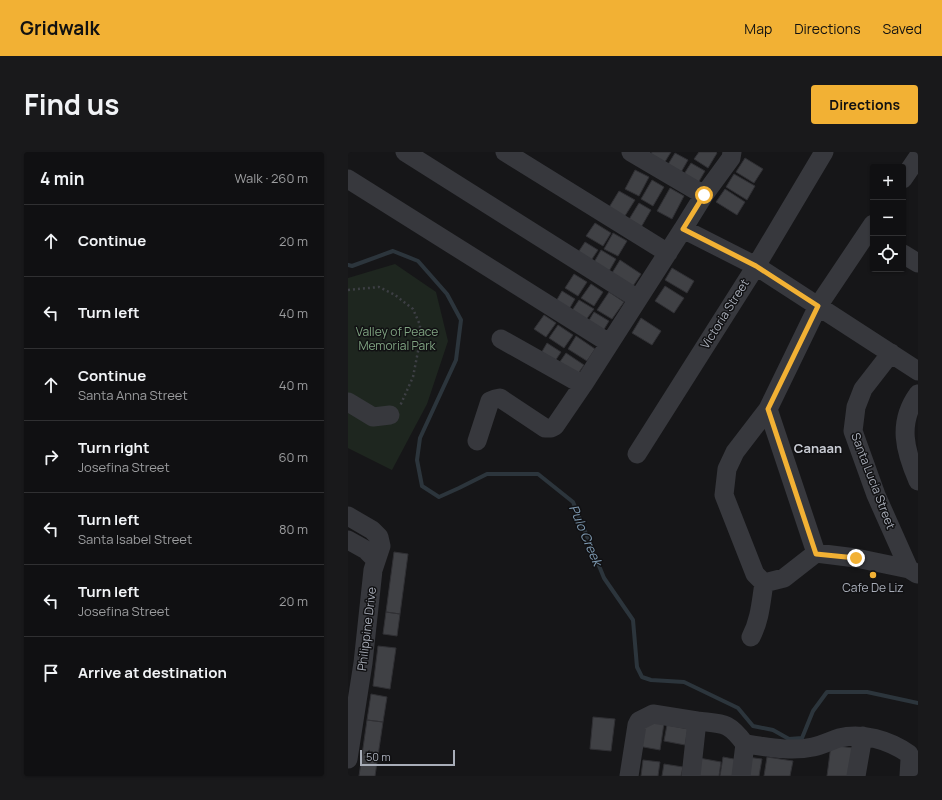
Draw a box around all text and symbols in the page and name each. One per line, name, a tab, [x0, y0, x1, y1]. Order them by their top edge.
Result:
text: Gridwalk	[20, 15, 100, 41]
text: Map	[744, 19, 772, 38]
text: Directions	[794, 19, 861, 38]
text: Saved	[883, 19, 922, 38]
text: Find us	[24, 85, 119, 123]
button: Directions	[811, 85, 918, 124]
map controls	[870, 164, 906, 272]
button: +	[870, 164, 906, 200]
text: 4 min	[40, 167, 84, 190]
text: Walk · 260 m	[235, 169, 308, 187]
route start	[695, 186, 713, 204]
button: −	[870, 200, 906, 236]
icon: ahead	[40, 230, 62, 252]
text: Continue	[78, 230, 146, 251]
text: 20 m	[279, 232, 308, 250]
button: locate	[870, 236, 906, 272]
street label: Victoria Street	[696, 275, 753, 352]
icon: left	[40, 302, 62, 324]
text: Turn left	[78, 302, 140, 323]
text: 40 m	[279, 304, 308, 322]
park label: Valley of Peace Memorial Park	[356, 323, 438, 354]
text: Continue	[78, 365, 146, 386]
icon: ahead	[40, 374, 62, 396]
text: 40 m	[279, 376, 308, 394]
text: Santa Anna Street	[78, 386, 188, 404]
street label: Santa Lucia Street	[847, 430, 900, 532]
text: Turn right	[78, 437, 149, 458]
district label: Canaan	[794, 439, 842, 457]
icon: right	[40, 446, 62, 468]
text: 60 m	[278, 448, 308, 466]
text: Josefina Street	[78, 458, 170, 476]
water label: Pulo Creek	[565, 502, 608, 571]
text: Turn left	[78, 509, 140, 530]
icon: left	[40, 518, 62, 540]
text: 80 m	[279, 520, 308, 538]
text: Santa Isabel Street	[78, 530, 192, 548]
route end	[847, 549, 865, 567]
marker: Cafe De Liz	[868, 570, 878, 580]
place label: Cafe De Liz	[842, 579, 904, 596]
text: Turn left	[78, 581, 140, 602]
street label: Philippine Drive	[353, 586, 380, 672]
icon: left	[40, 590, 62, 612]
text: 20 m	[279, 592, 308, 610]
text: Josefina Street	[78, 602, 170, 620]
icon: arrive	[40, 662, 62, 684]
text: Arrive at destination	[78, 662, 227, 683]
scale bar	[360, 748, 455, 767]
text: 50 m	[366, 749, 391, 764]

